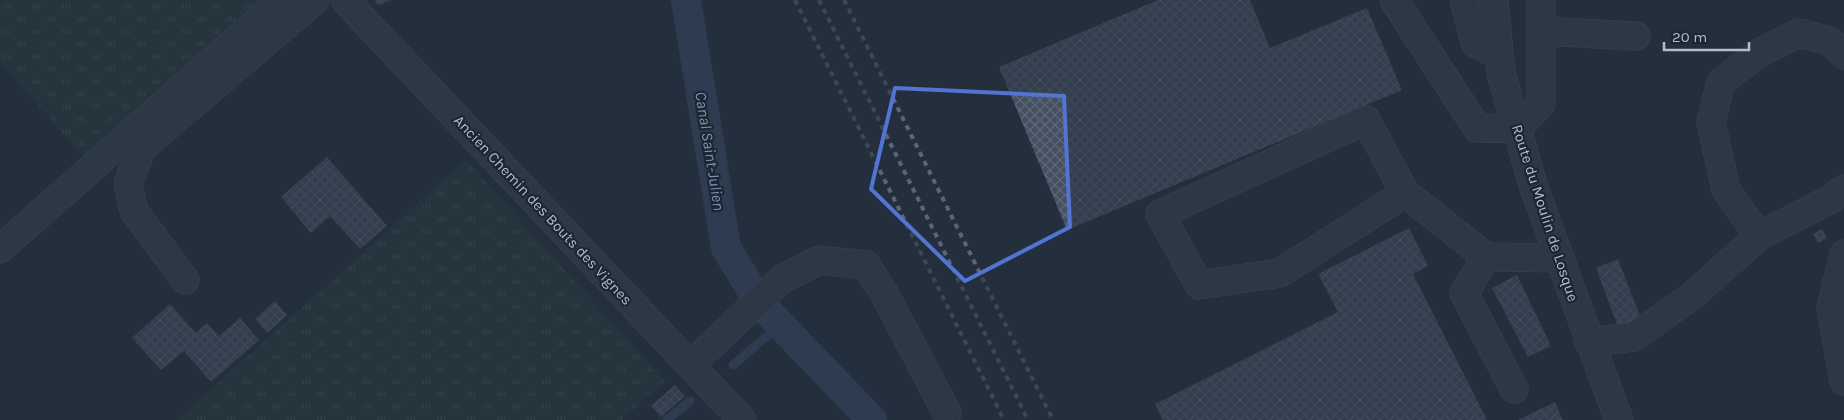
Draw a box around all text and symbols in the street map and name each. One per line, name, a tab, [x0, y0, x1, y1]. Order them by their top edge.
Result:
scale bar	[1664, 20, 1749, 52]
text: 20 m	[1672, 28, 1707, 46]
water label: Canal Saint-Julien	[691, 90, 729, 212]
street label: Ancien Chemin des Bouts des Vignes	[450, 111, 636, 309]
street label: Route du Moulin de Losque	[1508, 122, 1582, 304]

